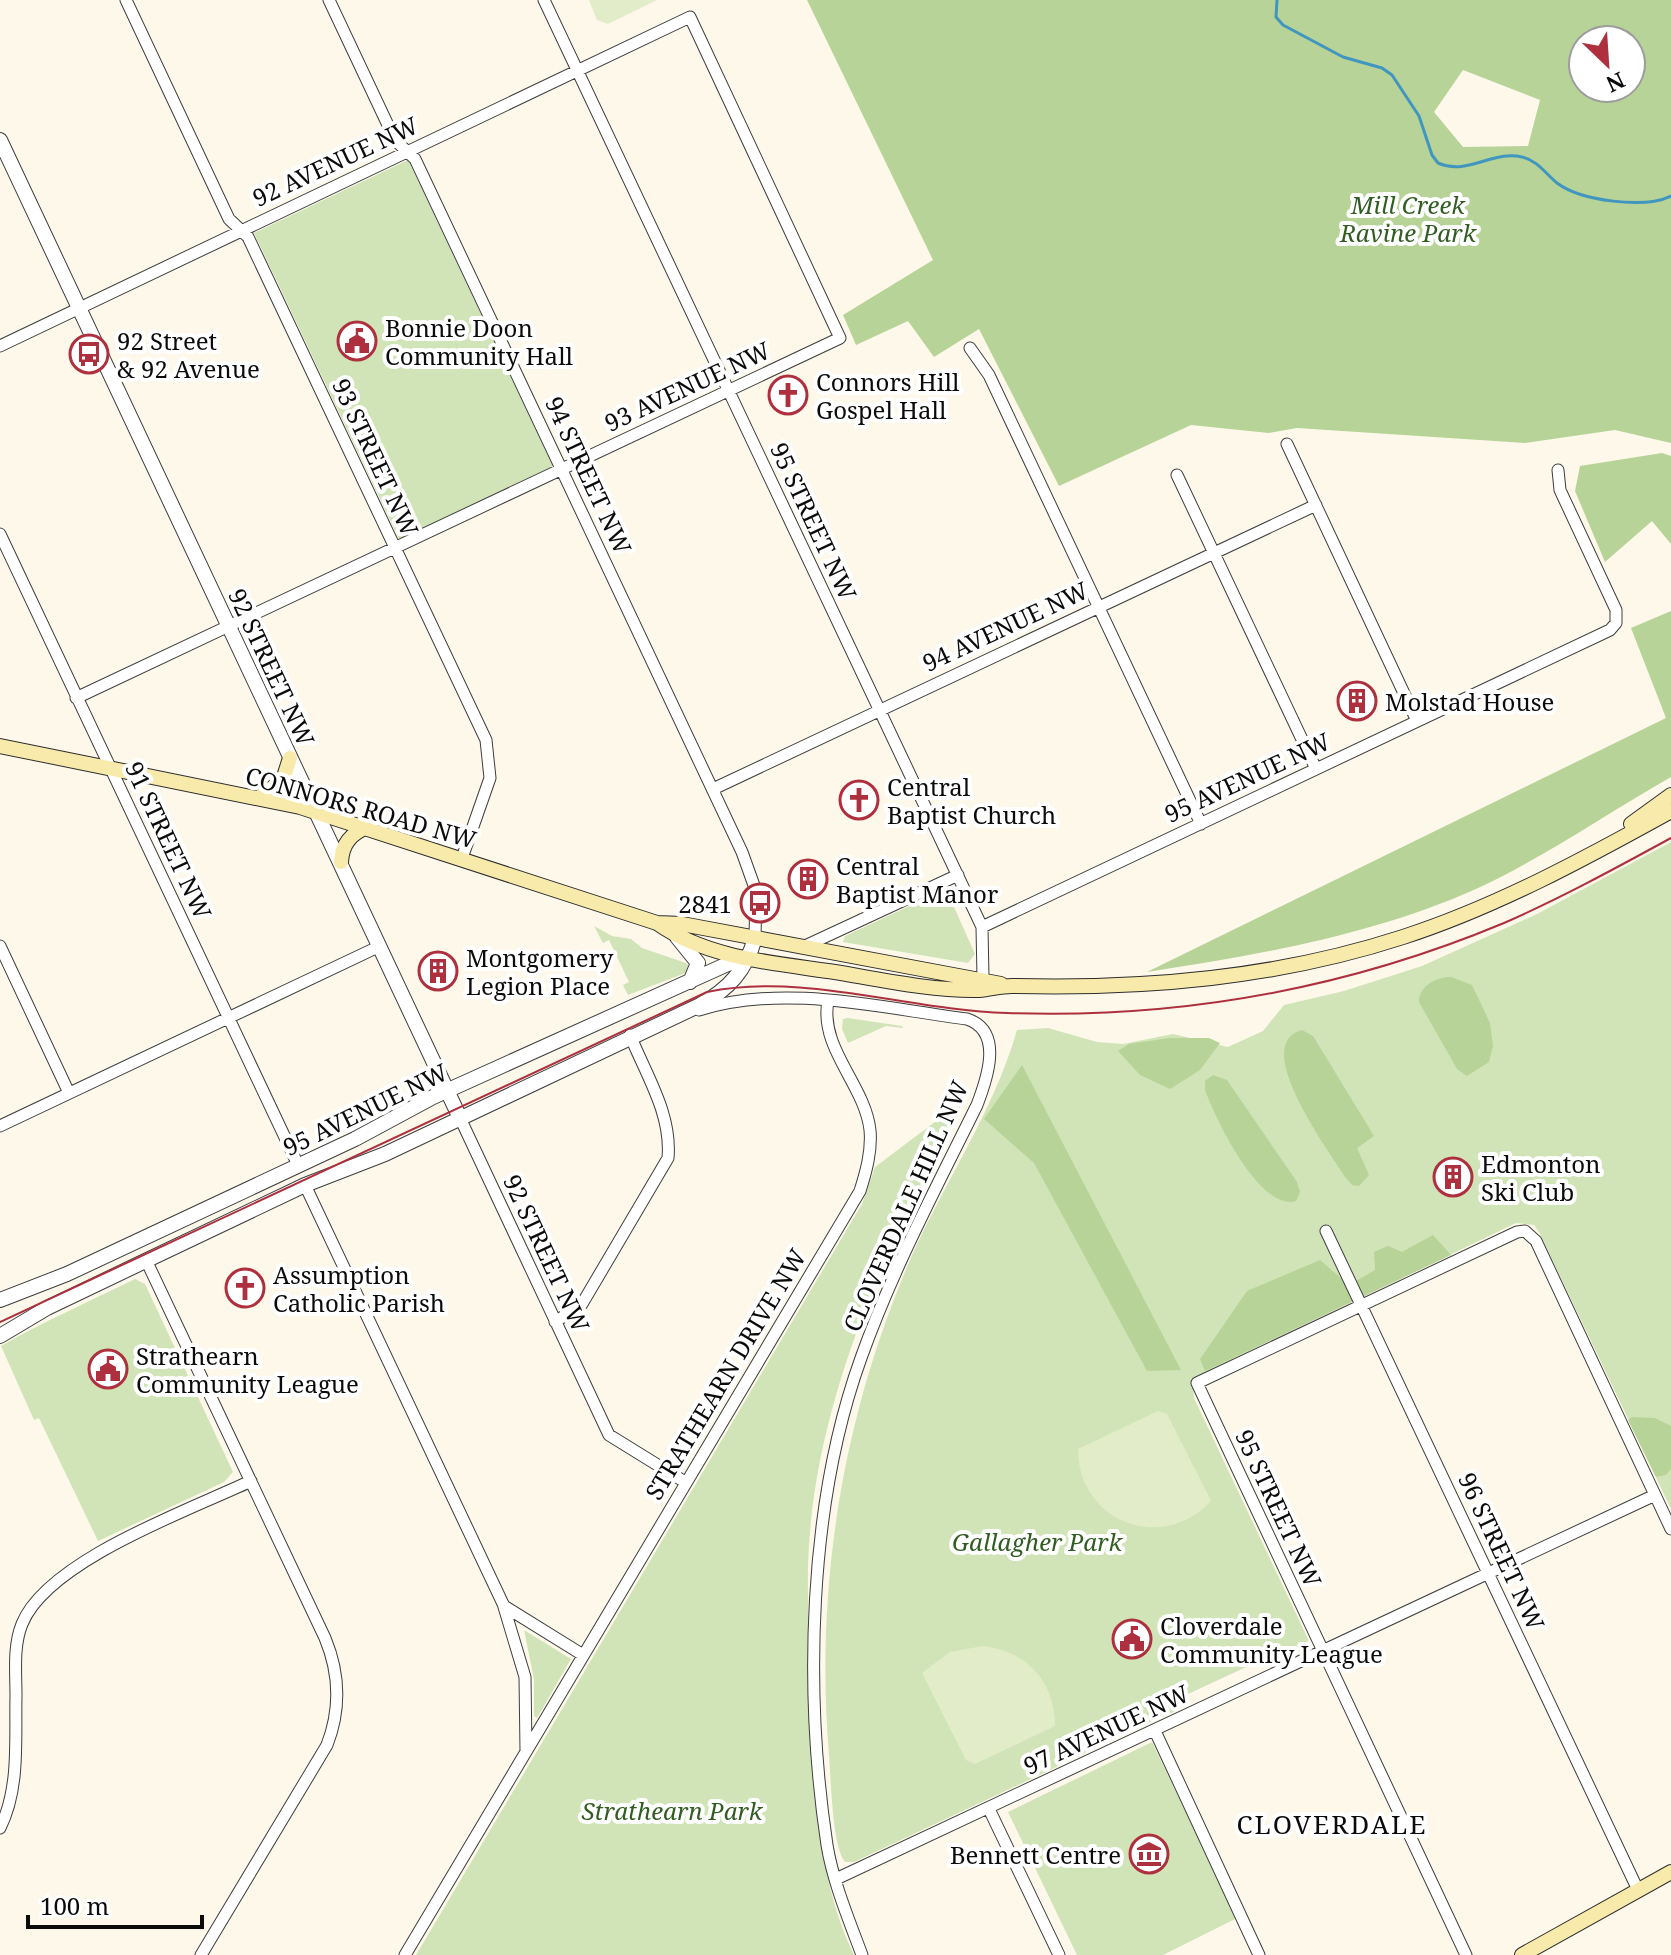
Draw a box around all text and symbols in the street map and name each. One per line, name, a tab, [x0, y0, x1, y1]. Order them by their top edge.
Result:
north arrow	[1567, 24, 1647, 104]
text: N	[1602, 66, 1630, 100]
street label: 92 AVENUE NW	[247, 108, 423, 214]
park label: Mill Creek Ravine Park	[1339, 188, 1477, 249]
place label: Bonnie Doon Community Hall	[385, 311, 574, 372]
public building icon: Bonnie Doon Community Hall	[336, 320, 378, 362]
place label: 92 Street & 92 Avenue	[117, 324, 260, 385]
bus stop icon: 92 Street & 92 Avenue	[68, 333, 110, 375]
street label: 93 AVENUE NW	[599, 333, 775, 439]
place label: Connors Hill Gospel Hall	[816, 365, 960, 426]
street label: 93 STREET NW	[325, 373, 427, 541]
church icon: Connors Hill Gospel Hall	[767, 374, 809, 416]
street label: 94 STREET NW	[538, 391, 640, 559]
street label: 95 STREET NW	[763, 437, 865, 605]
street label: 94 AVENUE NW	[917, 573, 1093, 679]
street label: 92 STREET NW	[221, 583, 323, 751]
building icon: Molstad House	[1336, 680, 1378, 722]
place label: Molstad House	[1385, 685, 1554, 718]
street label: 95 AVENUE NW	[1159, 724, 1335, 830]
street label: 91 STREET NW	[118, 756, 220, 924]
street label: CONNORS ROAD NW	[242, 758, 480, 856]
place label: Central Baptist Church	[887, 770, 1056, 831]
church icon: Central Baptist Church	[838, 779, 880, 821]
place label: Central Baptist Manor	[836, 849, 998, 910]
building icon: Central Baptist Manor	[787, 858, 829, 900]
bus stop icon: 2841	[739, 882, 781, 924]
place label: 2841	[678, 887, 732, 920]
place label: Montgomery Legion Place	[466, 941, 614, 1002]
building icon: Montgomery Legion Place	[417, 950, 459, 992]
street label: 95 AVENUE NW	[277, 1055, 453, 1163]
street label: CLOVERDALE HILL NW	[835, 1075, 975, 1337]
place label: Edmonton Ski Club	[1481, 1147, 1600, 1208]
building icon: Edmonton Ski Club	[1432, 1156, 1474, 1198]
street label: 92 STREET NW	[496, 1169, 598, 1337]
street label: STRATHEARN DRIVE NW	[637, 1242, 813, 1506]
place label: Assumption Catholic Parish	[273, 1258, 445, 1319]
church icon: Assumption Catholic Parish	[224, 1267, 266, 1309]
place label: Strathearn Community League	[136, 1339, 359, 1400]
public building icon: Strathearn Community League	[87, 1348, 129, 1390]
street label: 95 STREET NW	[1228, 1424, 1330, 1592]
street label: 96 STREET NW	[1451, 1467, 1553, 1635]
park label: Gallagher Park	[952, 1525, 1123, 1558]
place label: Cloverdale Community League	[1160, 1609, 1383, 1670]
public building icon: Cloverdale Community League	[1111, 1618, 1153, 1660]
street label: 97 AVENUE NW	[1018, 1676, 1194, 1782]
park label: Strathearn Park	[582, 1794, 764, 1827]
district label: CLOVERDALE	[1237, 1806, 1427, 1842]
museum icon: Bennett Centre	[1128, 1833, 1170, 1875]
place label: Bennett Centre	[950, 1838, 1121, 1871]
scale bar	[28, 1879, 202, 1929]
text: 100 m	[40, 1889, 109, 1922]

